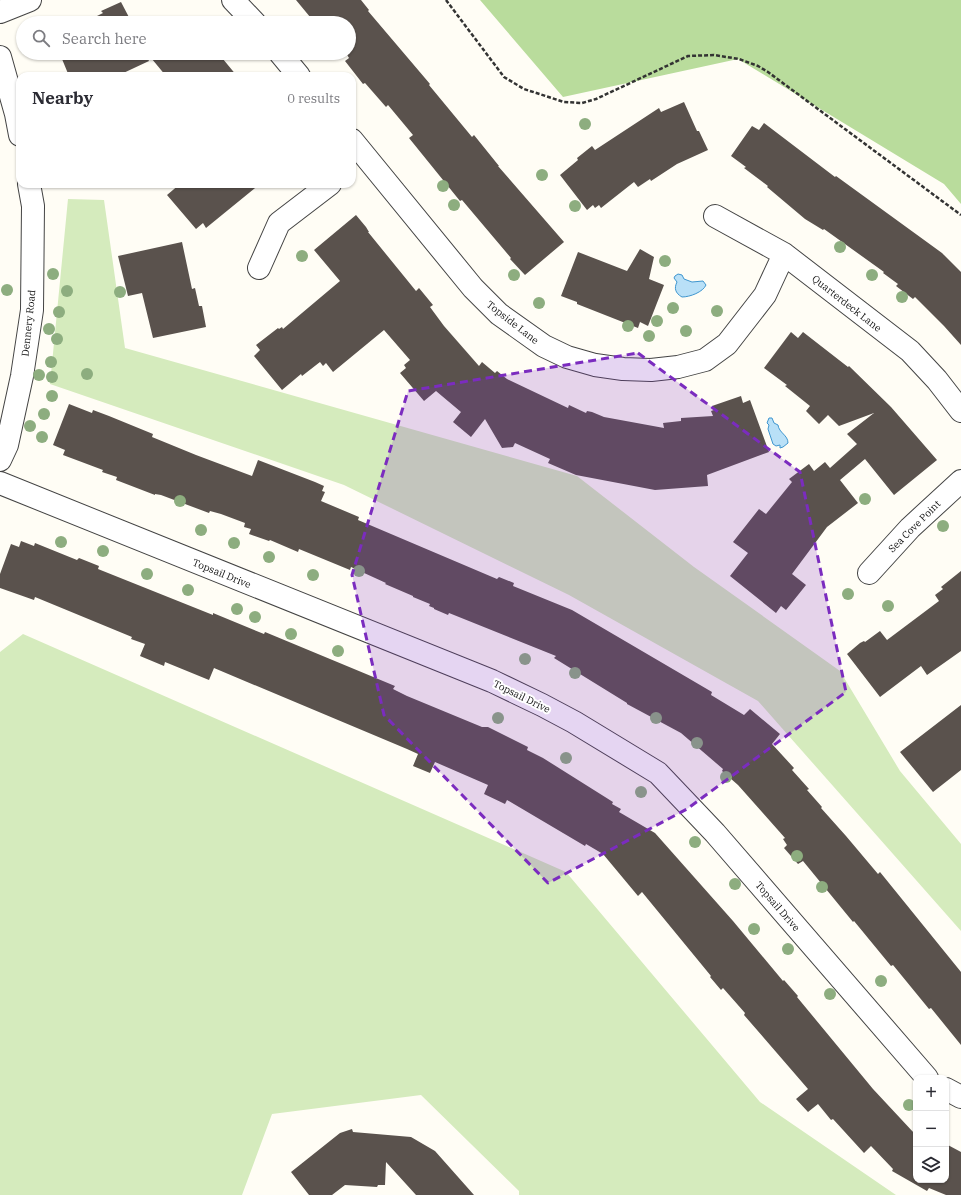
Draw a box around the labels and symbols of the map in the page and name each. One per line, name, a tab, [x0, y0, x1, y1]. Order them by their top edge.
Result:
street label: Quarterdeck Lane	[809, 272, 884, 335]
street label: Dennery Road	[19, 289, 38, 357]
street label: Topside Lane	[484, 298, 541, 347]
street label: Sea Cove Point	[885, 497, 944, 555]
street label: Topsail Drive	[191, 556, 253, 591]
street label: Topsail Drive	[491, 677, 552, 716]
street label: Topsail Drive	[752, 879, 803, 934]

